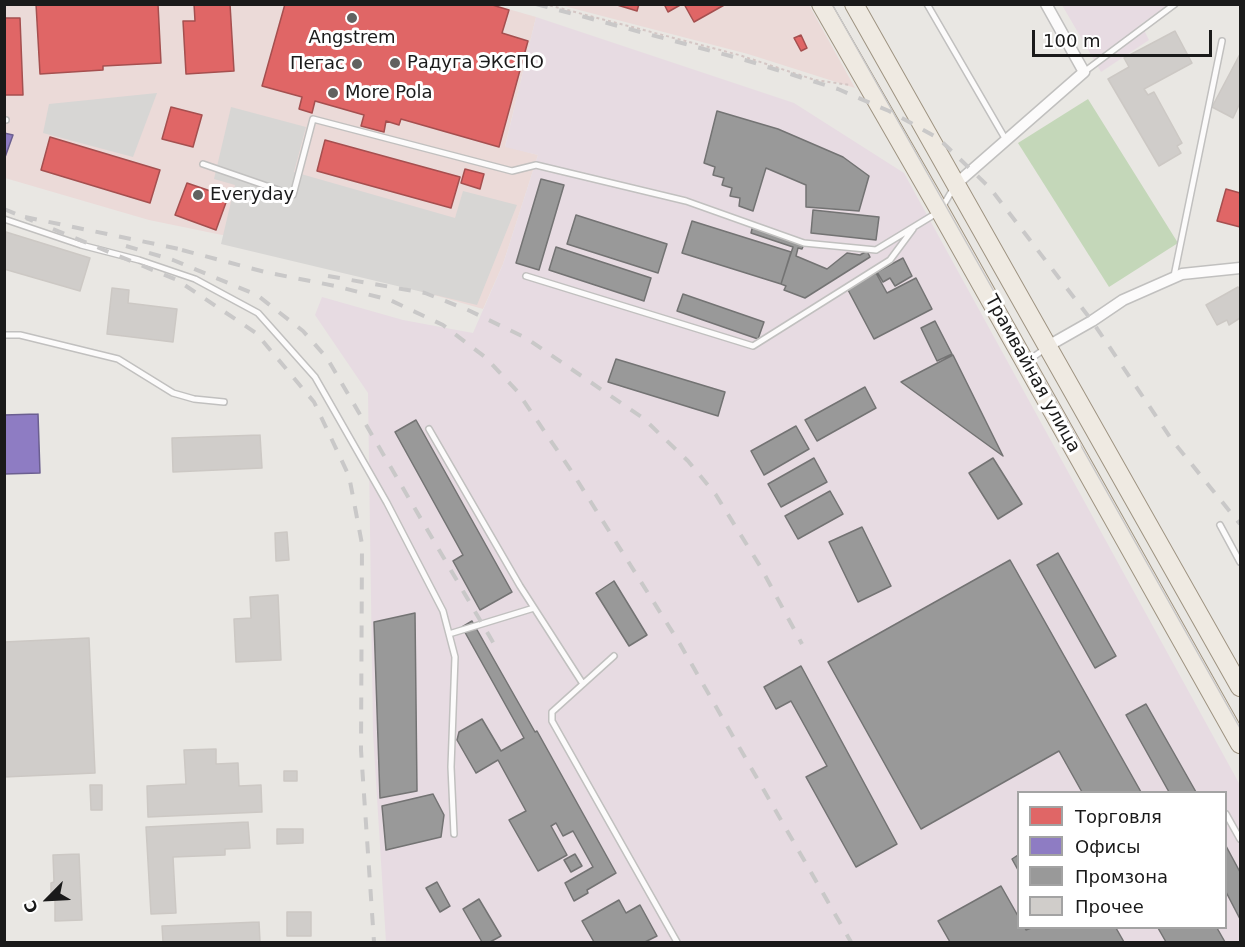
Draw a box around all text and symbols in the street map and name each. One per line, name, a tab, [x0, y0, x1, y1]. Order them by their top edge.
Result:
marker: Angstrem	[345, 11, 359, 25]
scale bar	[1035, 18, 1215, 56]
place label: Angstrem	[308, 27, 396, 49]
text: 100 m	[1043, 30, 1101, 51]
place label: Радуга ЭКСПО	[407, 52, 544, 74]
place label: Пегас	[290, 53, 345, 75]
marker: Радуга ЭКСПО	[388, 56, 402, 70]
marker: Пегас	[350, 57, 364, 71]
place label: More Pola	[345, 82, 433, 104]
marker: More Pola	[326, 86, 340, 100]
place label: Everyday	[210, 184, 294, 206]
marker: Everyday	[191, 188, 205, 202]
street label: Трамвайная улица	[980, 291, 1084, 457]
legend	[1017, 791, 1227, 929]
text: Торговля	[1075, 806, 1162, 827]
text: Офисы	[1075, 836, 1140, 857]
text: Промзона	[1075, 866, 1168, 887]
north arrow	[18, 869, 78, 929]
text: Прочее	[1075, 896, 1144, 917]
text: С	[20, 897, 42, 916]

